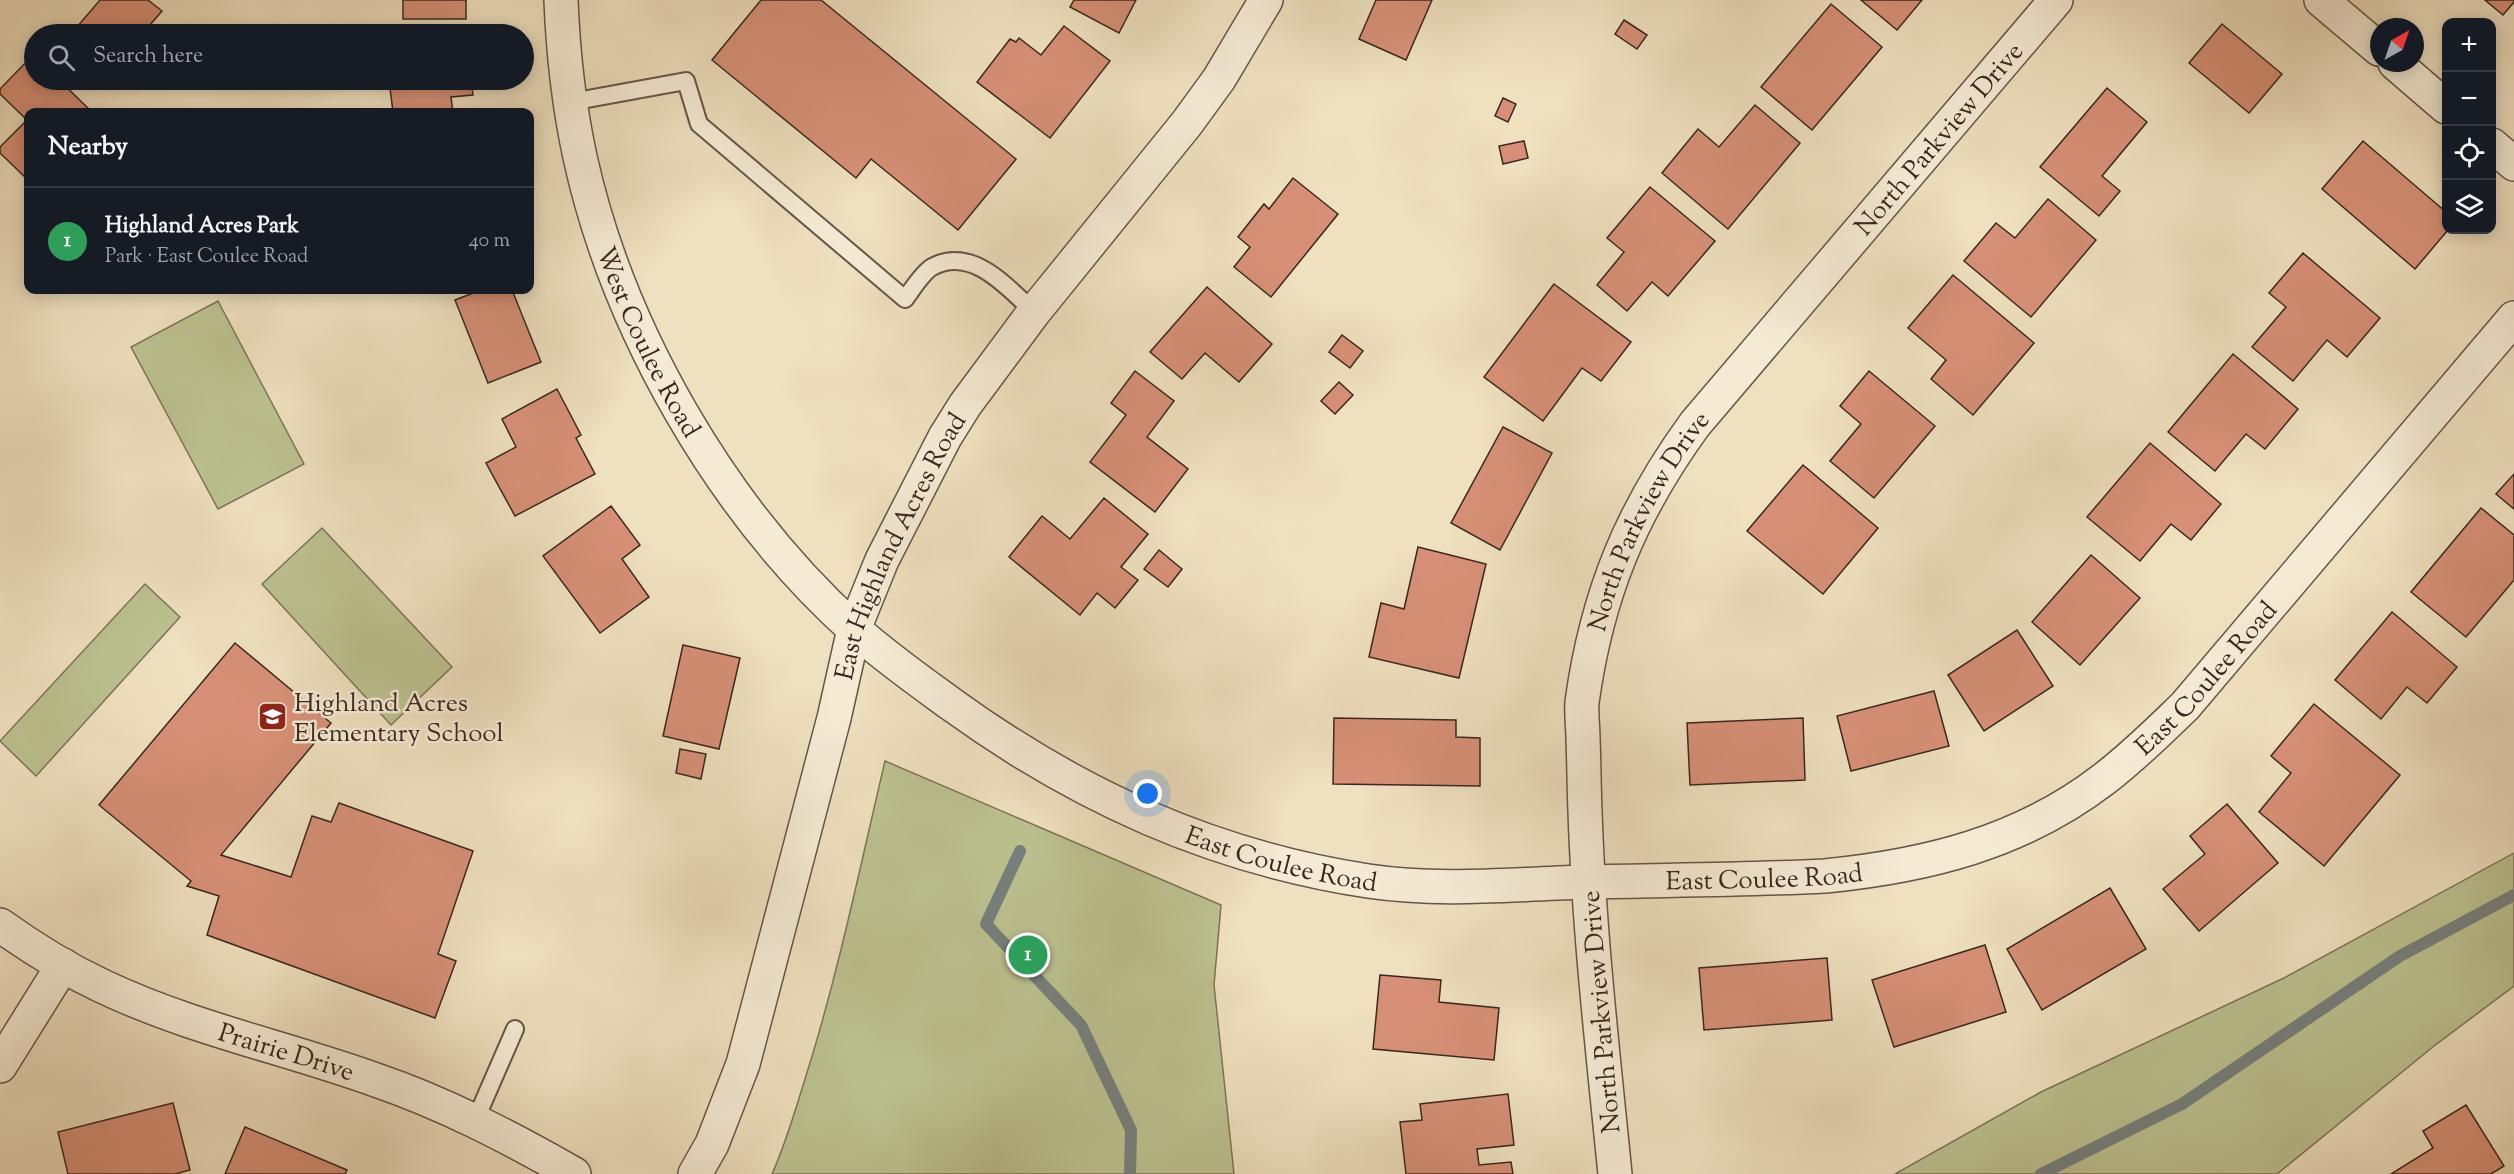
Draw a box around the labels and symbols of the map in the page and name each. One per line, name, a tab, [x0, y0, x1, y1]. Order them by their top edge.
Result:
north arrow	[2370, 18, 2424, 72]
street label: North Parkview Drive	[1847, 35, 2033, 245]
street label: West Coulee Road	[586, 242, 708, 446]
street label: North Parkview Drive	[1580, 404, 1719, 636]
street label: East Highland Acres Road	[827, 406, 977, 684]
street label: East Coulee Road	[2128, 594, 2287, 765]
place label: Highland Acres Elementary School	[294, 686, 504, 753]
school or university icon: Highland Acres Elementary School	[257, 701, 289, 733]
your location	[1133, 779, 1162, 808]
street label: East Coulee Road	[1179, 818, 1380, 903]
street label: East Coulee Road	[1665, 856, 1866, 901]
street label: North Parkview Drive	[1573, 889, 1632, 1135]
pin: 1	[1008, 932, 1048, 978]
street label: Prairie Drive	[213, 1015, 359, 1092]

